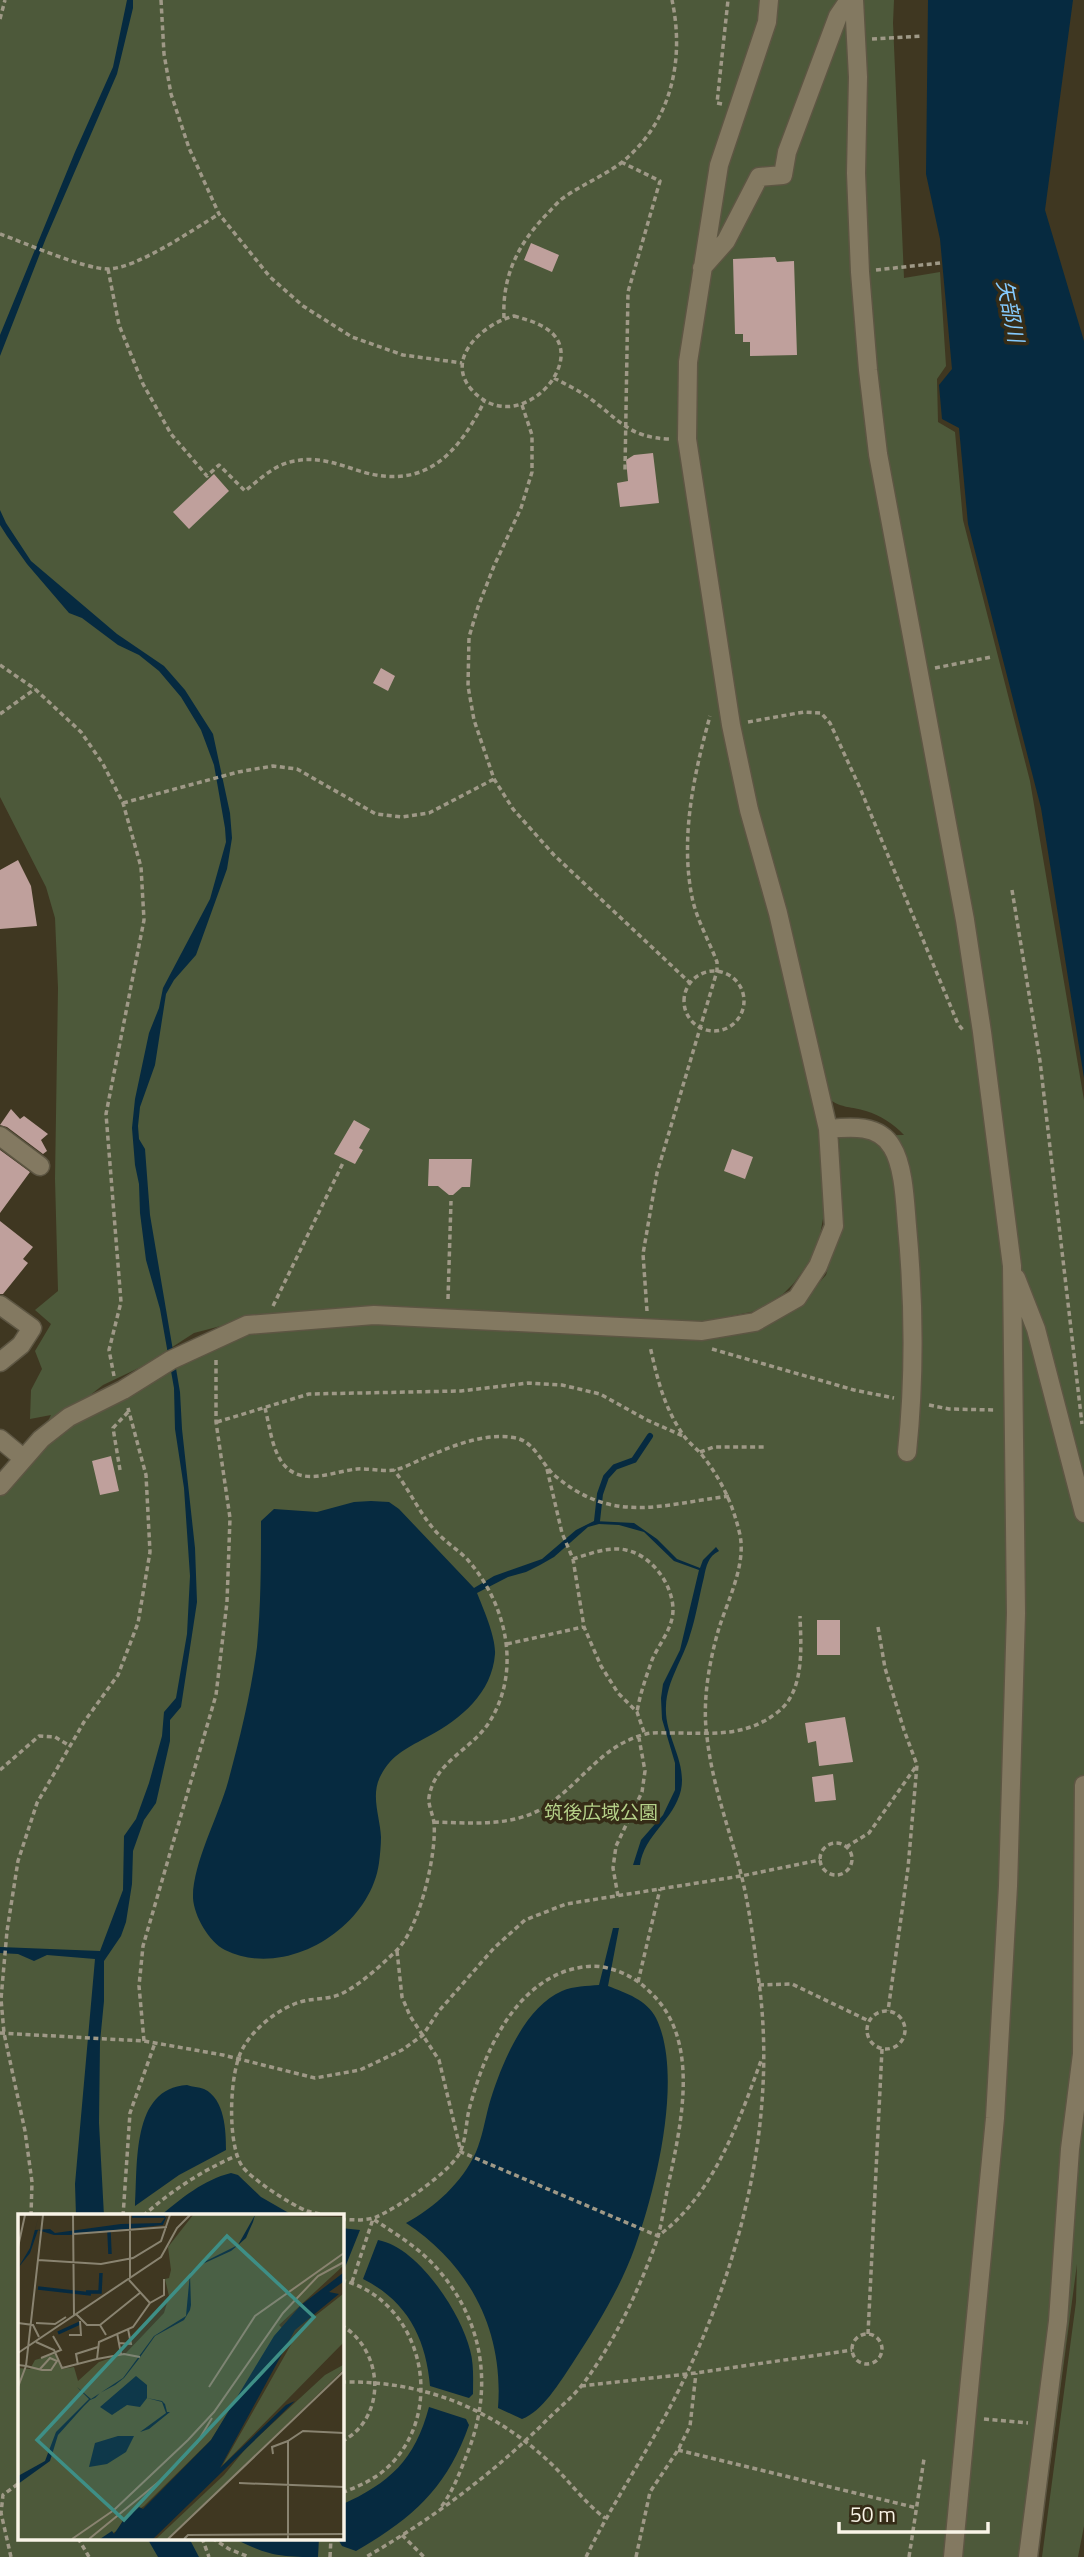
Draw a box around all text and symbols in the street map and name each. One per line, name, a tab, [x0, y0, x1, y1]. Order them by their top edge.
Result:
water label: 矢部川	[989, 277, 1033, 347]
park label: 筑後広域公園	[544, 1797, 658, 1826]
inset map	[18, 2214, 343, 2540]
scale bar	[839, 2490, 988, 2534]
text: 50 m	[850, 2498, 896, 2530]

